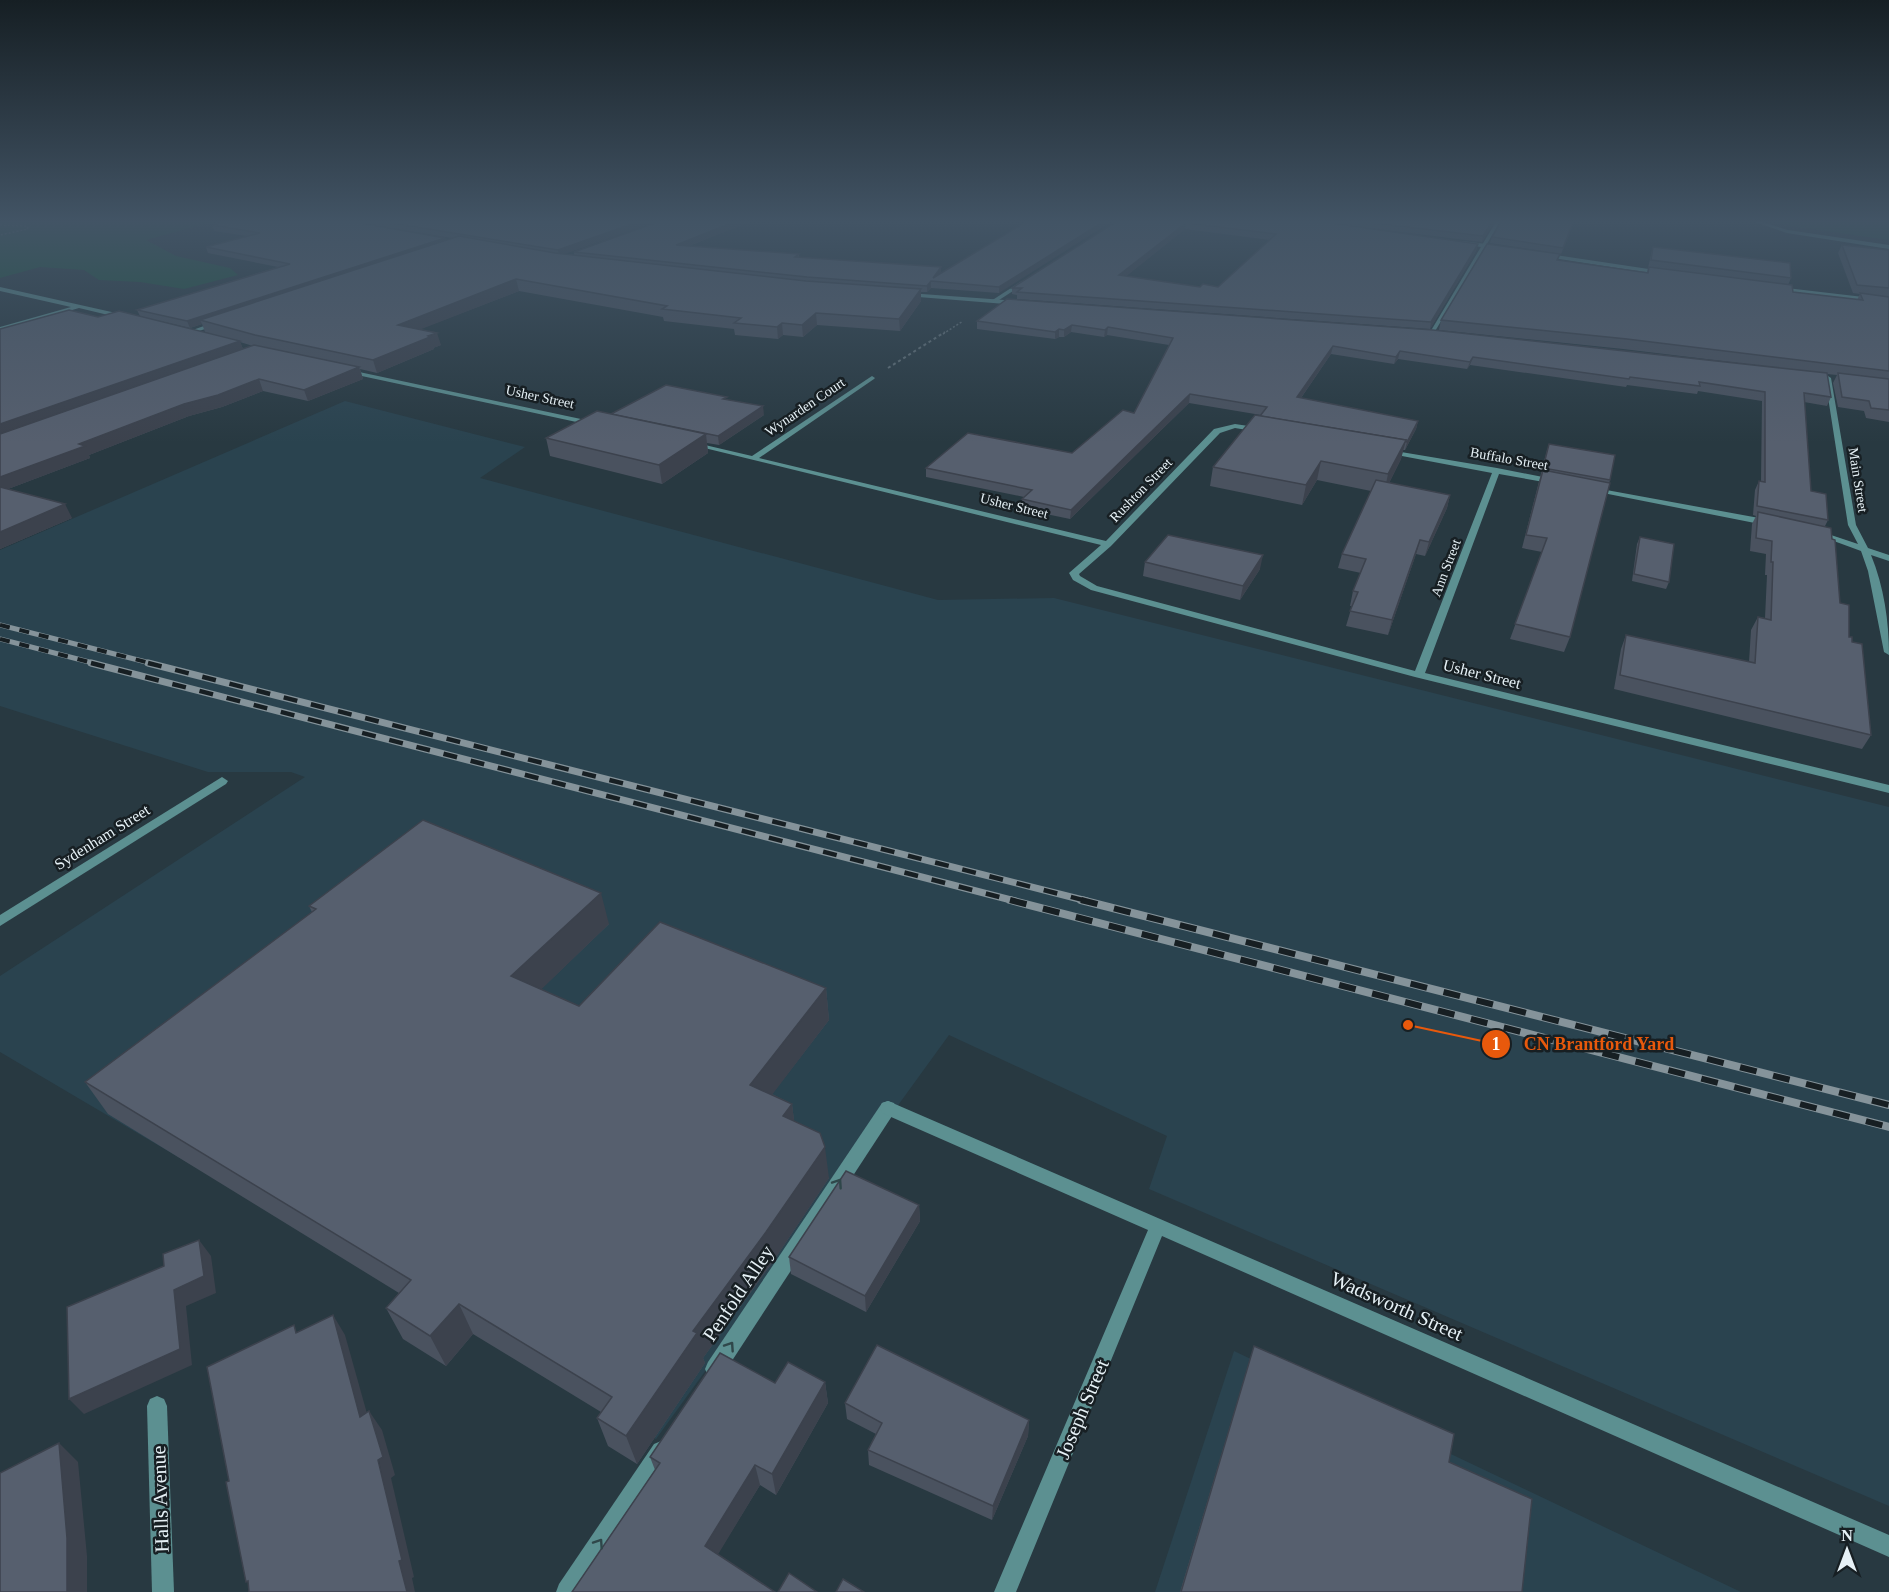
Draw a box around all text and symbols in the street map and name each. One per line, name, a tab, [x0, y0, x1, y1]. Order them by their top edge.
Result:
street label: Wynarden Court	[762, 375, 848, 439]
street label: Usher Street	[504, 382, 576, 412]
street label: Buffalo Street	[1469, 445, 1549, 473]
street label: Main Street	[1845, 446, 1871, 514]
street label: Rushton Street	[1107, 455, 1175, 525]
street label: Usher Street	[978, 490, 1050, 522]
street label: Ann Street	[1428, 537, 1464, 599]
street label: Usher Street	[1441, 656, 1523, 692]
street label: Sydenham Street	[51, 801, 154, 874]
callout: CN Brantford Yard	[1481, 1026, 1686, 1062]
text: 1	[1492, 1034, 1501, 1054]
text: CN Brantford Yard	[1524, 1034, 1674, 1054]
one-way arrow	[831, 1179, 842, 1190]
street label: Penfold Alley	[698, 1241, 779, 1346]
street label: Wadsworth Street	[1328, 1267, 1467, 1345]
one-way arrow	[723, 1342, 734, 1353]
street label: Joseph Street	[1051, 1355, 1114, 1463]
street label: Halls Avenue	[147, 1445, 173, 1553]
north arrow	[1817, 1520, 1877, 1580]
text: N	[1841, 1527, 1853, 1544]
one-way arrow	[592, 1539, 603, 1550]

